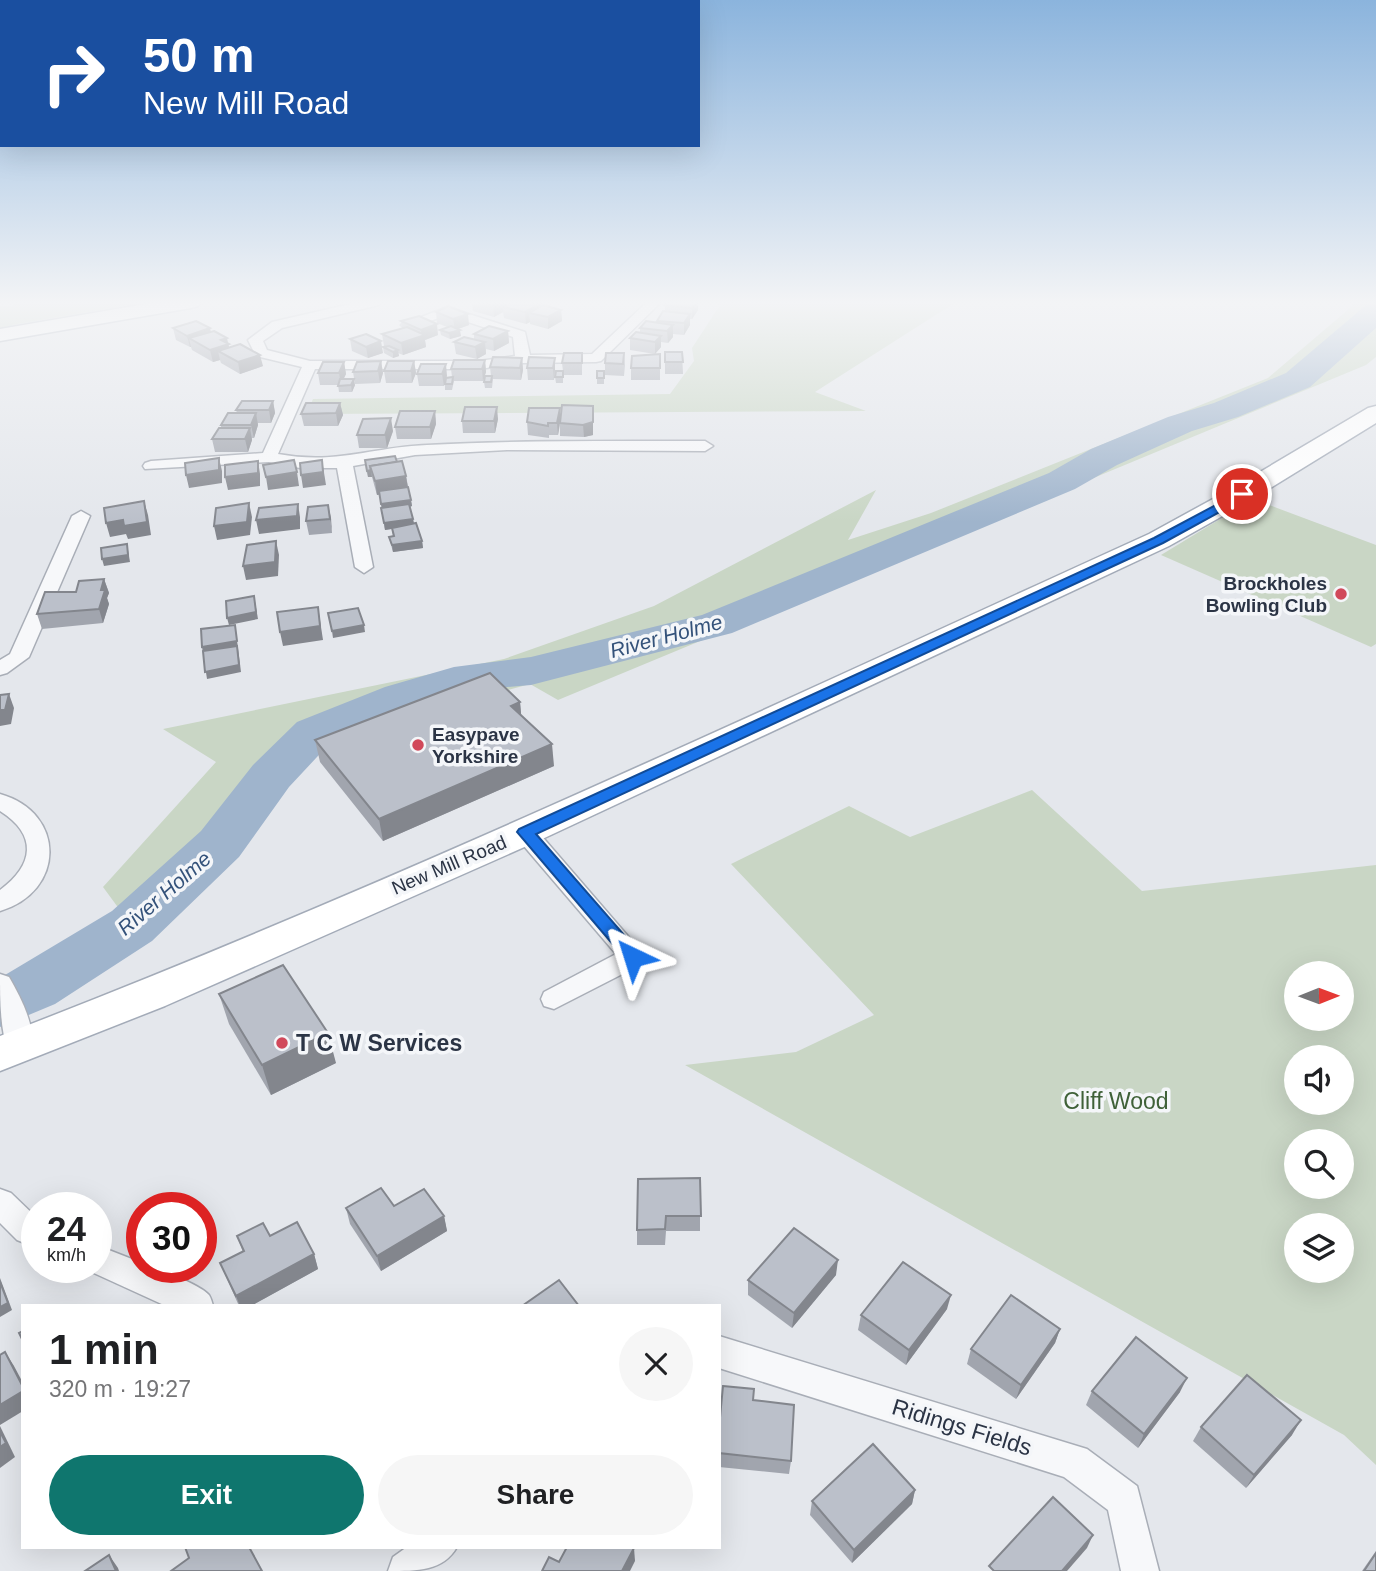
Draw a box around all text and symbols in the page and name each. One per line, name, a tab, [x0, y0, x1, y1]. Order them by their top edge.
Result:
icon: right	[28, 28, 119, 119]
text: 50 m	[143, 28, 255, 82]
text: New Mill Road	[143, 85, 349, 121]
pin	[1212, 464, 1272, 524]
icon: arrive	[1223, 475, 1261, 513]
place label: Brockholes Bowling Club	[1206, 573, 1327, 616]
marker: Brockholes Bowling Club	[1333, 586, 1349, 602]
water label: River Holme	[607, 610, 725, 662]
place label: Easypave Yorkshire	[432, 724, 520, 767]
marker: Easypave Yorkshire	[410, 737, 426, 753]
street label: New Mill Road	[389, 831, 509, 899]
water label: River Holme	[113, 846, 215, 940]
position arrow	[596, 920, 670, 994]
north arrow	[1284, 961, 1354, 1031]
map controls	[1284, 961, 1354, 1283]
place label: T C W Services	[296, 1030, 462, 1056]
marker: T C W Services	[274, 1035, 290, 1051]
button: sound	[1284, 1045, 1354, 1115]
park label: Cliff Wood	[1063, 1088, 1169, 1114]
button: search	[1284, 1129, 1354, 1199]
speed limit sign: 30	[126, 1192, 217, 1283]
text: 24	[47, 1209, 86, 1248]
button: layers	[1284, 1213, 1354, 1283]
text: km/h	[47, 1245, 86, 1265]
text: 1 min	[49, 1326, 159, 1373]
button: close	[619, 1327, 693, 1401]
text: 320 m · 19:27	[49, 1376, 191, 1402]
street label: Ridings Fields	[889, 1393, 1035, 1461]
button: Exit	[49, 1455, 364, 1535]
button: Share	[378, 1455, 693, 1535]

